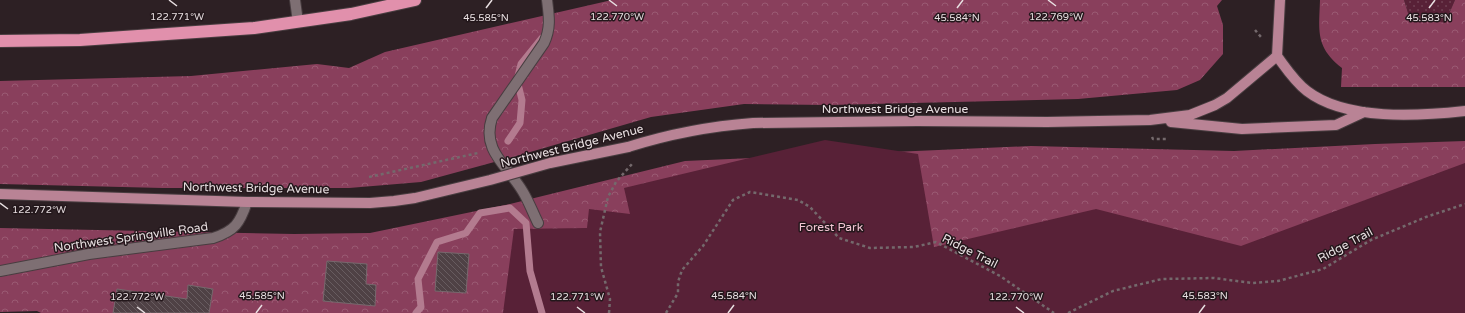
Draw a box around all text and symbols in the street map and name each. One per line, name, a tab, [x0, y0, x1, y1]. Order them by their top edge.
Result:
text: 122.771°W	[150, 11, 204, 23]
text: 122.770°W	[590, 11, 644, 23]
text: 122.769°W	[1029, 11, 1083, 23]
text: 45.585°N	[463, 12, 509, 24]
text: 45.584°N	[934, 12, 980, 24]
text: 45.583°N	[1406, 12, 1452, 24]
street label: Northwest Bridge Avenue	[822, 102, 969, 116]
street label: Northwest Bridge Avenue	[499, 121, 645, 171]
street label: Northwest Bridge Avenue	[183, 180, 330, 196]
text: 122.772°W	[12, 204, 66, 216]
street label: Northwest Springville Road	[53, 219, 209, 255]
park label: Forest Park	[799, 220, 864, 234]
street label: Ridge Trail	[1315, 225, 1375, 265]
street label: Ridge Trail	[940, 231, 1000, 271]
text: 45.585°N	[239, 290, 285, 302]
text: 45.584°N	[711, 290, 757, 302]
text: 45.583°N	[1182, 290, 1228, 302]
text: 122.772°W	[110, 291, 164, 303]
text: 122.771°W	[550, 291, 604, 303]
text: 122.770°W	[989, 291, 1043, 303]

